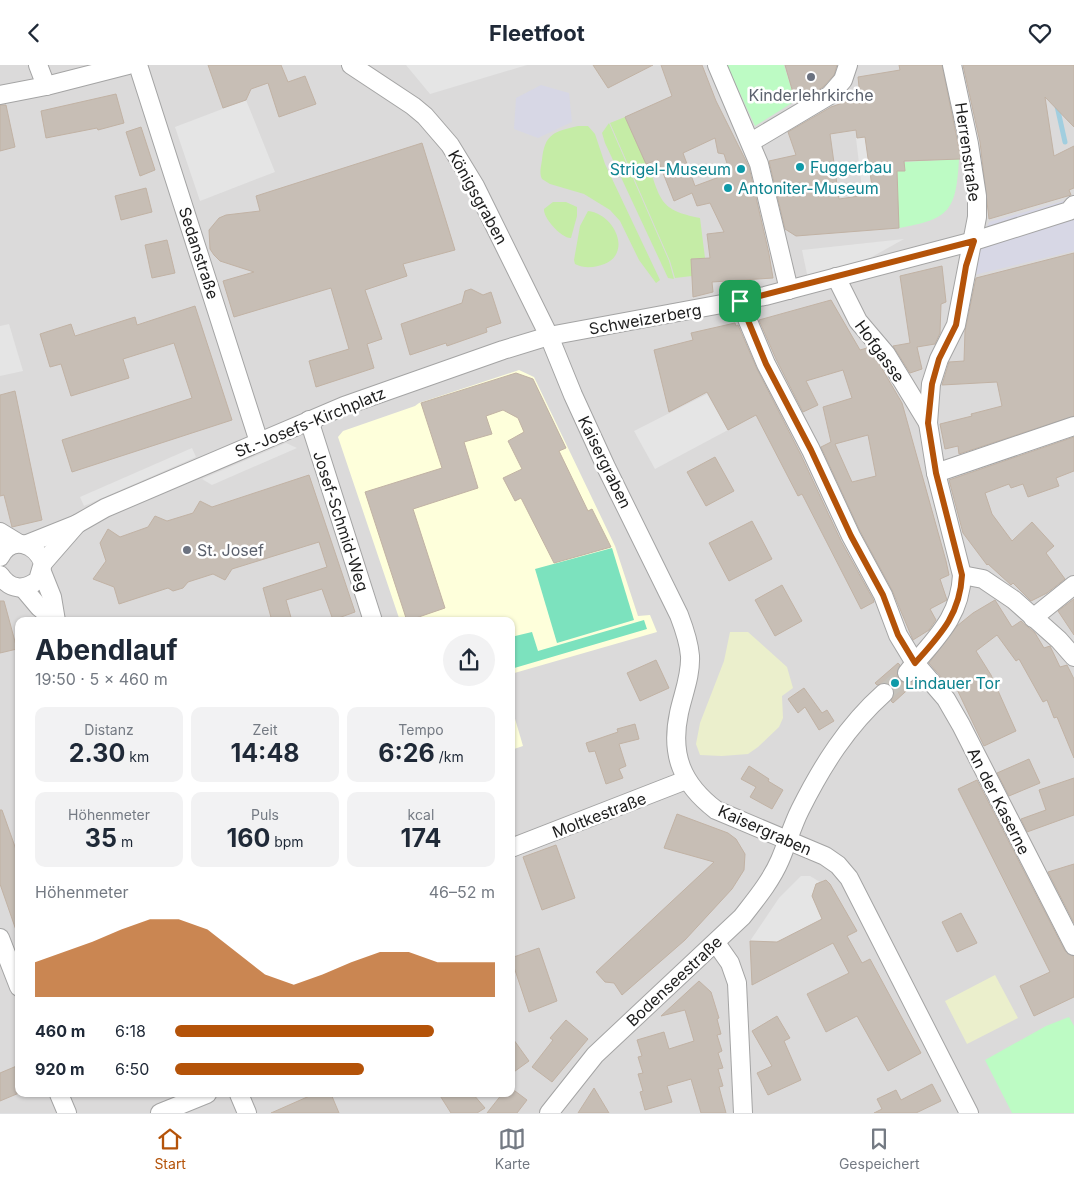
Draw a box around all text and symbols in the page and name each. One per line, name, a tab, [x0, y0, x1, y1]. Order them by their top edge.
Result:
icon: back	[20, 19, 48, 47]
icon: heart	[1026, 19, 1054, 47]
text: Fleetfoot	[489, 20, 585, 46]
marker: Kinderlehrkirche	[805, 71, 817, 83]
place label: Kinderlehrkirche	[748, 85, 874, 105]
street label: Herrenstraße	[951, 101, 985, 203]
street label: Königsgraben	[444, 146, 512, 248]
place label: Fuggerbau	[810, 157, 892, 177]
place label: Strigel-Museum	[610, 159, 731, 179]
marker: Fuggerbau	[794, 161, 806, 173]
marker: Strigel-Museum	[735, 163, 747, 175]
place label: Antoniter-Museum	[738, 178, 879, 198]
marker: Antoniter-Museum	[722, 182, 734, 194]
street label: Sedanstraße	[175, 204, 223, 302]
pin	[719, 280, 761, 322]
icon: arrive	[726, 287, 754, 315]
street label: Schweizerberg	[587, 299, 703, 339]
street label: Hofgasse	[851, 316, 909, 386]
street label: St.-Josefs-Kirchplatz	[232, 383, 388, 461]
street label: Kaisergraben	[574, 412, 636, 512]
street label: Josef-Schmid-Weg	[309, 448, 373, 594]
place label: St. Josef	[197, 540, 264, 560]
marker: St. Josef	[181, 544, 193, 556]
text: Abendlauf	[35, 633, 178, 667]
button: share	[443, 634, 495, 686]
text: 19:50 · 5 × 460 m	[35, 669, 168, 689]
place label: Lindauer Tor	[905, 673, 1000, 693]
marker: Lindauer Tor	[889, 677, 901, 689]
text: Distanz	[84, 721, 134, 738]
text: Zeit	[253, 721, 277, 738]
text: Tempo	[398, 721, 444, 738]
text: 2.30	[69, 738, 125, 768]
text: 14:48	[230, 738, 300, 768]
text: 6:26	[378, 738, 435, 768]
street label: An der Kaserne	[963, 744, 1035, 858]
text: km	[125, 748, 149, 765]
text: /km	[435, 748, 464, 765]
street label: Moltkestraße	[549, 788, 649, 842]
street label: Kaisergraben	[715, 800, 815, 860]
text: Höhenmeter	[68, 806, 150, 823]
text: Puls	[251, 806, 279, 823]
text: kcal	[408, 806, 434, 823]
text: 35	[85, 823, 117, 853]
text: 160	[226, 823, 270, 853]
text: 174	[401, 823, 441, 853]
text: m	[117, 833, 133, 850]
text: bpm	[270, 833, 304, 850]
text: Höhenmeter	[35, 882, 129, 902]
text: 46–52 m	[429, 882, 495, 902]
street label: Bodenseestraße	[622, 932, 726, 1030]
text: 460 m	[35, 1021, 85, 1041]
text: 6:18	[115, 1021, 146, 1041]
text: 920 m	[35, 1059, 85, 1079]
text: 6:50	[115, 1059, 149, 1079]
tab: Start	[154, 1125, 186, 1172]
tab: Karte	[495, 1125, 530, 1172]
tab: Gespeichert	[839, 1125, 920, 1172]

